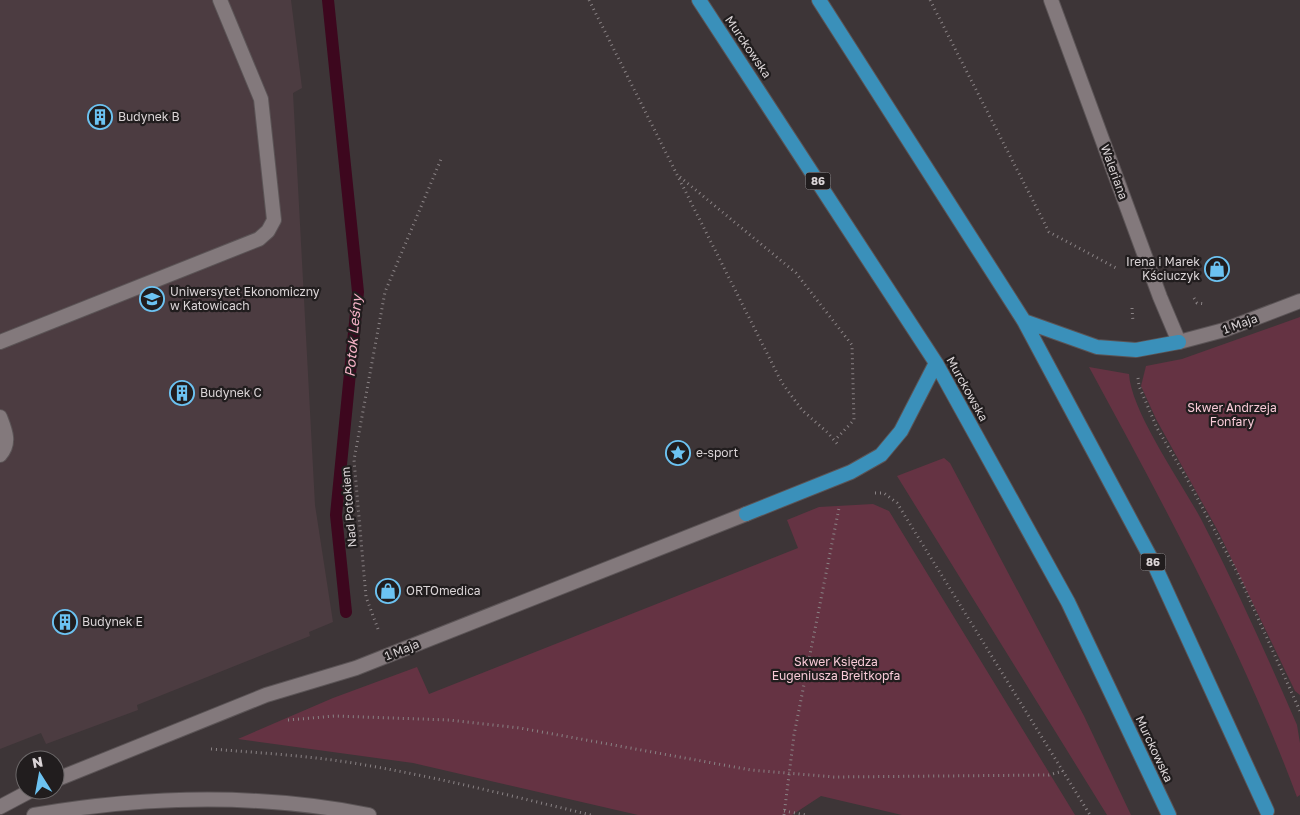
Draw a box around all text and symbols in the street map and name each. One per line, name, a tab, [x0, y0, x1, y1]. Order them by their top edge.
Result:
street label: Murckowska	[722, 13, 775, 81]
building icon: Budynek B	[87, 104, 113, 130]
place label: Budynek B	[118, 109, 180, 124]
street label: Waleriana	[1098, 142, 1131, 201]
road number: 86	[806, 172, 830, 190]
place label: Irena i Marek Kściuczyk	[1126, 254, 1200, 283]
shop icon: Irena i Marek Kściuczyk	[1204, 256, 1230, 282]
place label: Uniwersytet Ekonomiczny w Katowicach	[170, 284, 320, 313]
school or university icon: Uniwersytet Ekonomiczny w Katowicach	[139, 286, 165, 312]
water label: Potok Leśny	[340, 292, 365, 378]
street label: 1 Maja	[1220, 310, 1259, 337]
street label: Murckowska	[943, 354, 991, 424]
building icon: Budynek C	[169, 380, 195, 406]
place label: Budynek C	[200, 385, 262, 400]
park label: Skwer Andrzeja Fonfary	[1187, 400, 1277, 429]
place icon: e-sport	[665, 440, 691, 466]
place label: e-sport	[696, 445, 738, 460]
street label: Nad Potokiem	[338, 466, 359, 548]
road number: 86	[1140, 554, 1166, 570]
shop icon: ORTOmedica	[375, 578, 401, 604]
place label: ORTOmedica	[406, 583, 481, 598]
building icon: Budynek E	[52, 609, 78, 635]
place label: Budynek E	[82, 614, 143, 629]
street label: 1 Maja	[382, 636, 421, 663]
park label: Skwer Księdza Eugeniusza Breitkopfa	[772, 654, 900, 683]
street label: Murckowska	[1132, 713, 1176, 785]
north arrow	[15, 750, 65, 800]
text: N	[31, 752, 44, 771]

